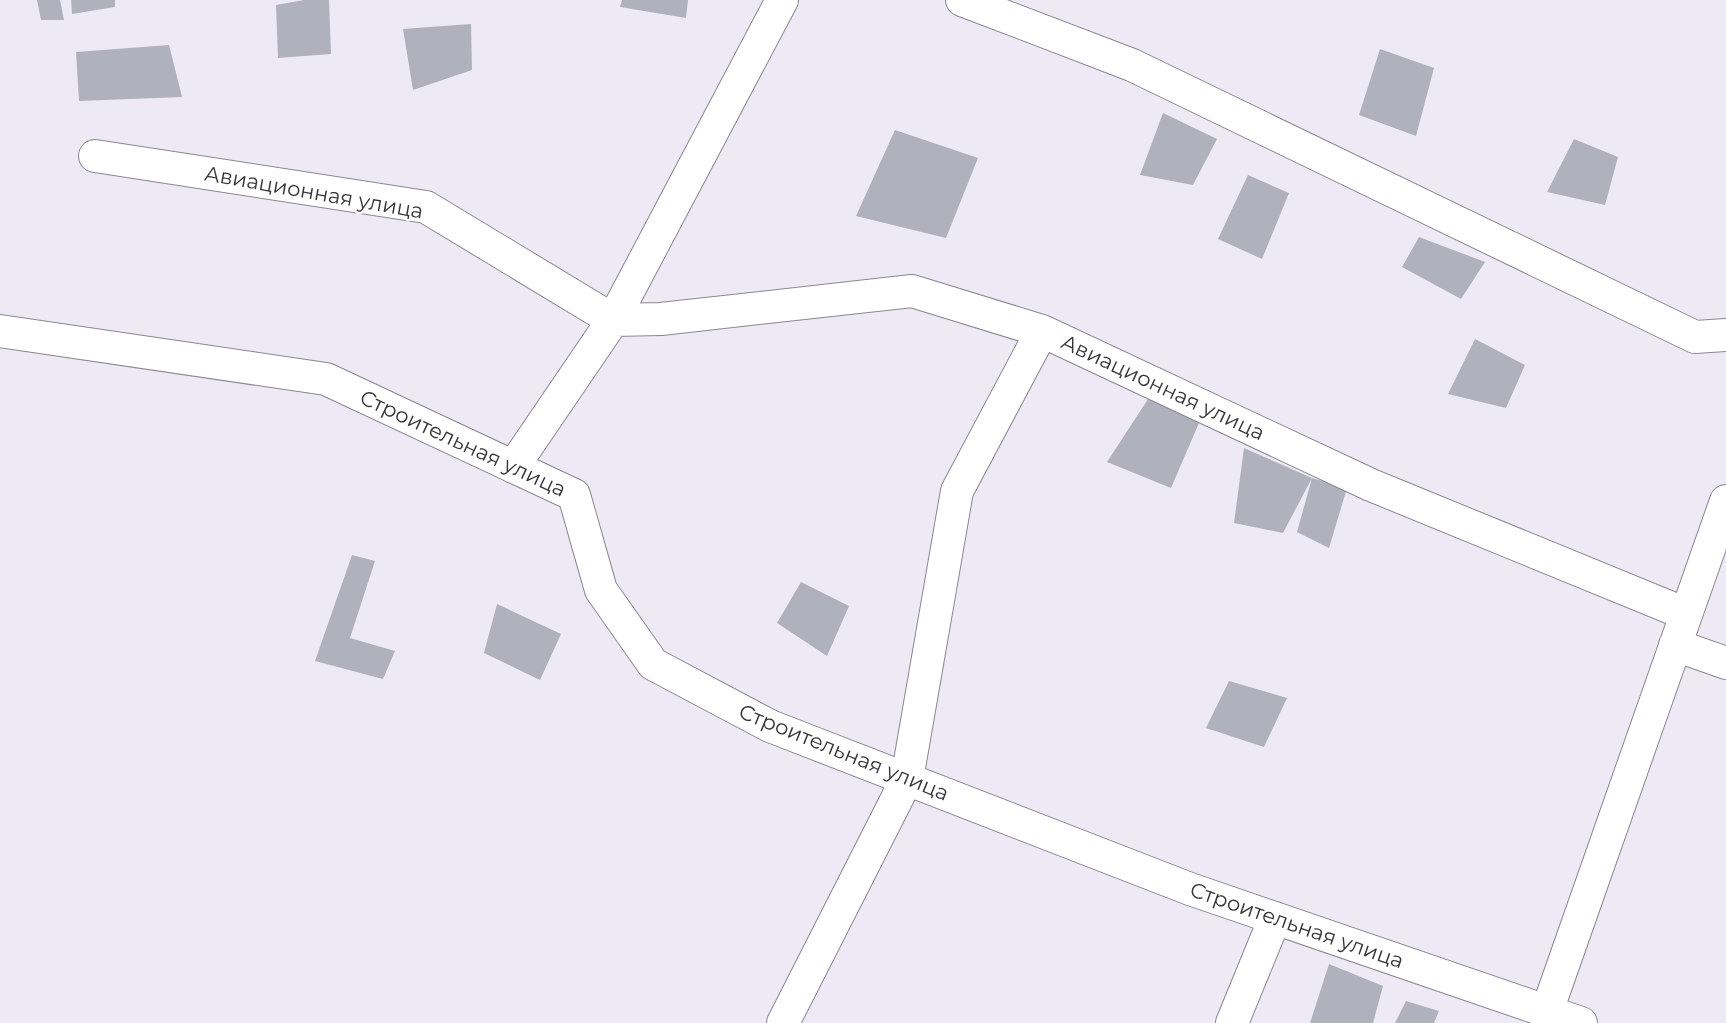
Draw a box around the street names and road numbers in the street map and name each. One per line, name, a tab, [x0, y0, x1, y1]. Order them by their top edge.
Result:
street label: Авиационная улица	[203, 160, 425, 224]
street label: Авиационная улица	[1057, 329, 1269, 445]
street label: Строительная улица	[356, 384, 570, 502]
street label: Строительная улица	[735, 698, 953, 806]
street label: Строительная улица	[1187, 877, 1407, 973]

